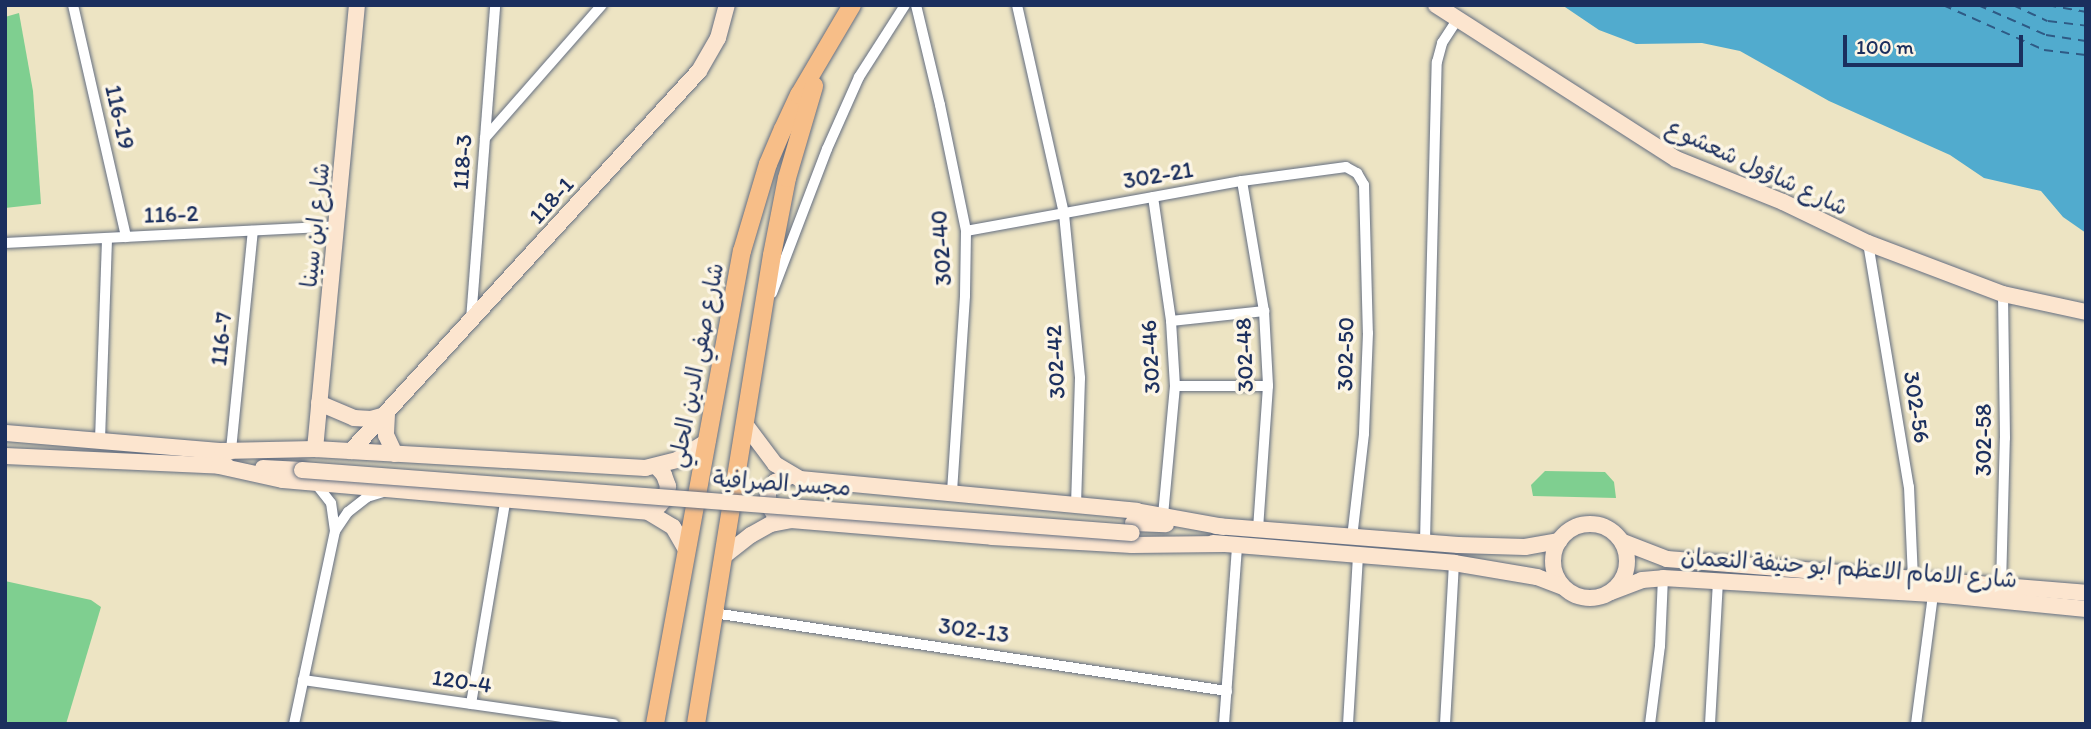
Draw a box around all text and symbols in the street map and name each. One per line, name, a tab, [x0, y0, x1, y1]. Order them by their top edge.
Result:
scale bar	[1846, 21, 2026, 65]
text: 100 m	[1856, 34, 1914, 59]
street label: 116-19	[99, 82, 141, 152]
street label: شارع شاؤول شعشوع	[1662, 113, 1852, 221]
street label: 118-3	[446, 133, 478, 191]
street label: 302-21	[1121, 155, 1195, 195]
street label: شارع ابن سينا	[295, 161, 335, 289]
street label: 118-1	[523, 171, 579, 229]
street label: 116-2	[143, 199, 199, 229]
street label: 302-40	[925, 209, 957, 287]
street label: شارع صفي الدين الحلي	[663, 260, 729, 470]
street label: 116-7	[204, 311, 238, 367]
street label: 302-48	[1229, 317, 1259, 393]
street label: 302-50	[1331, 317, 1359, 391]
street label: 302-46	[1134, 319, 1166, 395]
street label: 302-42	[1039, 324, 1071, 400]
street label: 302-56	[1898, 369, 1936, 445]
street label: 302-58	[1969, 404, 1997, 476]
street label: مجسر الصرافية	[712, 464, 852, 502]
street label: شارع الامام الاعظم ابو حنيفة النعمان	[1680, 542, 2018, 594]
street label: 302-13	[937, 611, 1011, 649]
street label: 120-4	[430, 663, 494, 699]

